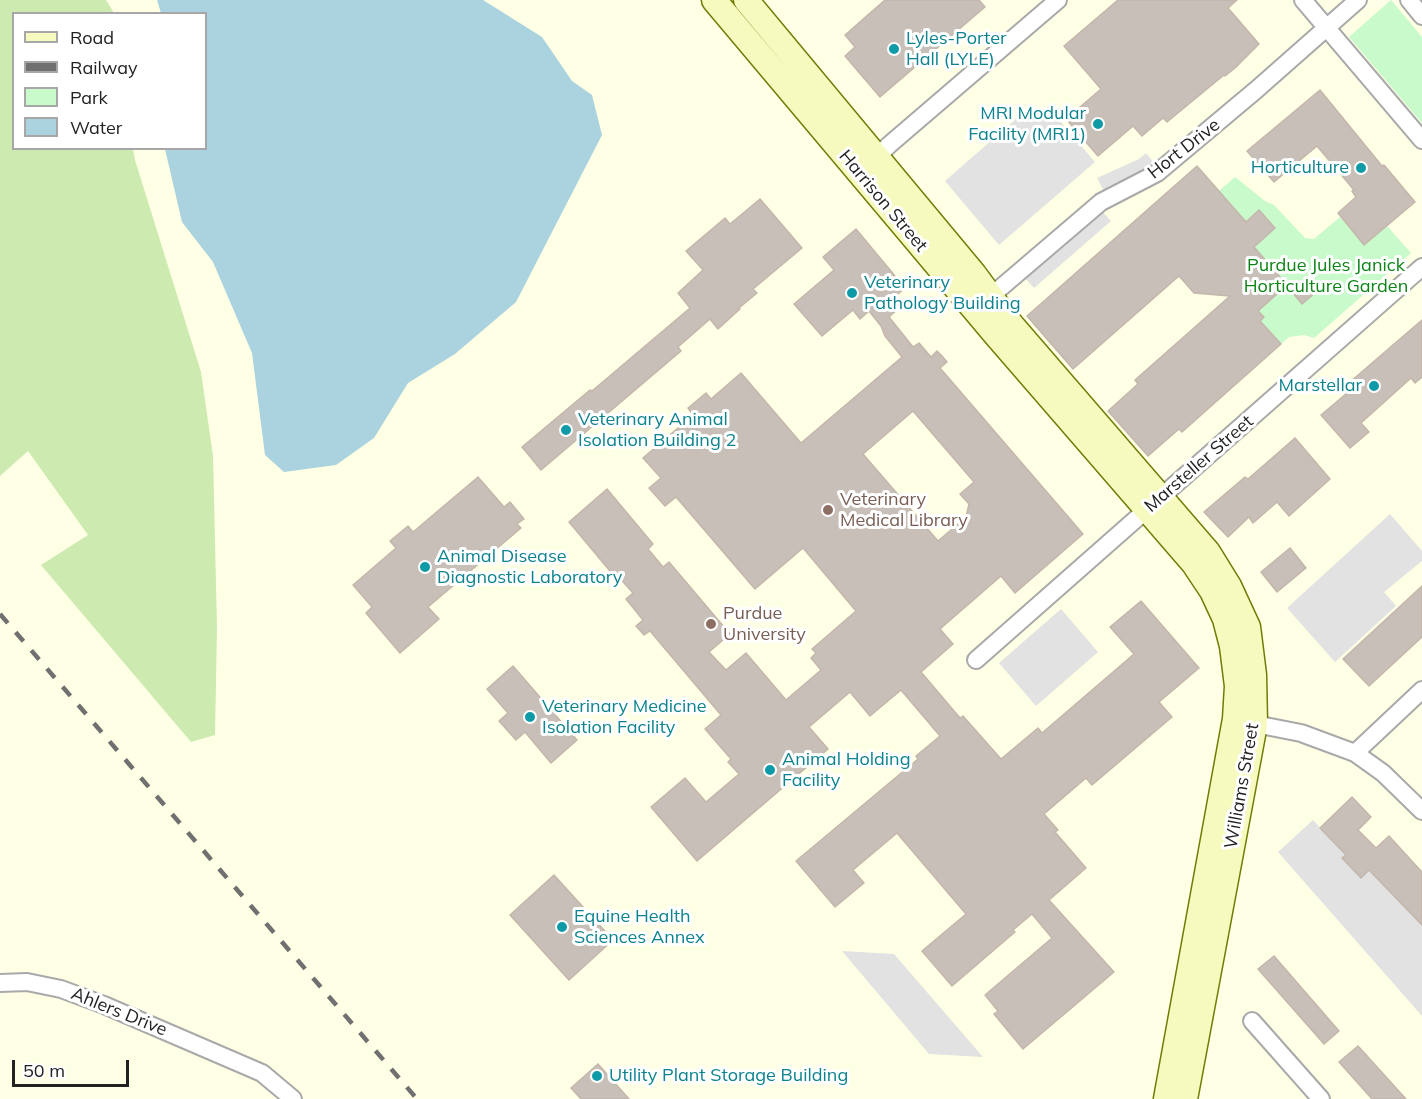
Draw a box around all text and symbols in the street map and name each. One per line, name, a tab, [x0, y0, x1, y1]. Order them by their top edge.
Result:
legend	[12, 12, 207, 150]
text: Road	[70, 26, 114, 49]
place label: Lyles-Porter Hall (LYLE)	[906, 28, 1006, 70]
marker: Lyles-Porter Hall (LYLE)	[887, 42, 901, 56]
text: Railway	[70, 56, 138, 79]
text: Park	[70, 86, 108, 109]
place label: MRI Modular Facility (MRI1)	[968, 103, 1086, 146]
street label: Hort Drive	[1144, 114, 1224, 184]
text: Water	[70, 116, 122, 139]
marker: MRI Modular Facility (MRI1)	[1091, 117, 1105, 131]
street label: Harrison Street	[834, 146, 932, 256]
place label: Horticulture	[1251, 157, 1349, 179]
marker: Horticulture	[1354, 161, 1368, 175]
park label: Purdue Jules Janick Horticulture Garden	[1244, 255, 1408, 298]
place label: Veterinary Pathology Building	[864, 272, 1021, 314]
marker: Veterinary Pathology Building	[845, 286, 859, 300]
place label: Marstellar	[1279, 375, 1362, 397]
marker: Marstellar	[1367, 379, 1381, 393]
place label: Veterinary Animal Isolation Building 2	[578, 409, 736, 452]
street label: Marsteller Street	[1140, 411, 1258, 517]
marker: Veterinary Animal Isolation Building 2	[559, 423, 573, 437]
place label: Veterinary Medical Library	[840, 489, 968, 532]
marker: Veterinary Medical Library	[821, 503, 835, 517]
place label: Animal Disease Diagnostic Laboratory	[437, 546, 622, 588]
marker: Animal Disease Diagnostic Laboratory	[418, 560, 432, 574]
place label: Purdue University	[723, 603, 806, 646]
marker: Purdue University	[704, 617, 718, 631]
place label: Veterinary Medicine Isolation Facility	[542, 696, 707, 738]
marker: Veterinary Medicine Isolation Facility	[523, 710, 537, 724]
street label: Williams Street	[1220, 722, 1264, 850]
place label: Animal Holding Facility	[782, 749, 910, 792]
marker: Animal Holding Facility	[763, 763, 777, 777]
place label: Equine Health Sciences Annex	[574, 906, 705, 948]
marker: Equine Health Sciences Annex	[555, 920, 569, 934]
street label: Ahlers Drive	[68, 983, 170, 1041]
scale bar	[15, 1048, 132, 1086]
text: 50 m	[23, 1059, 65, 1082]
place label: Utility Plant Storage Building	[609, 1065, 848, 1087]
marker: Utility Plant Storage Building	[590, 1069, 604, 1083]

